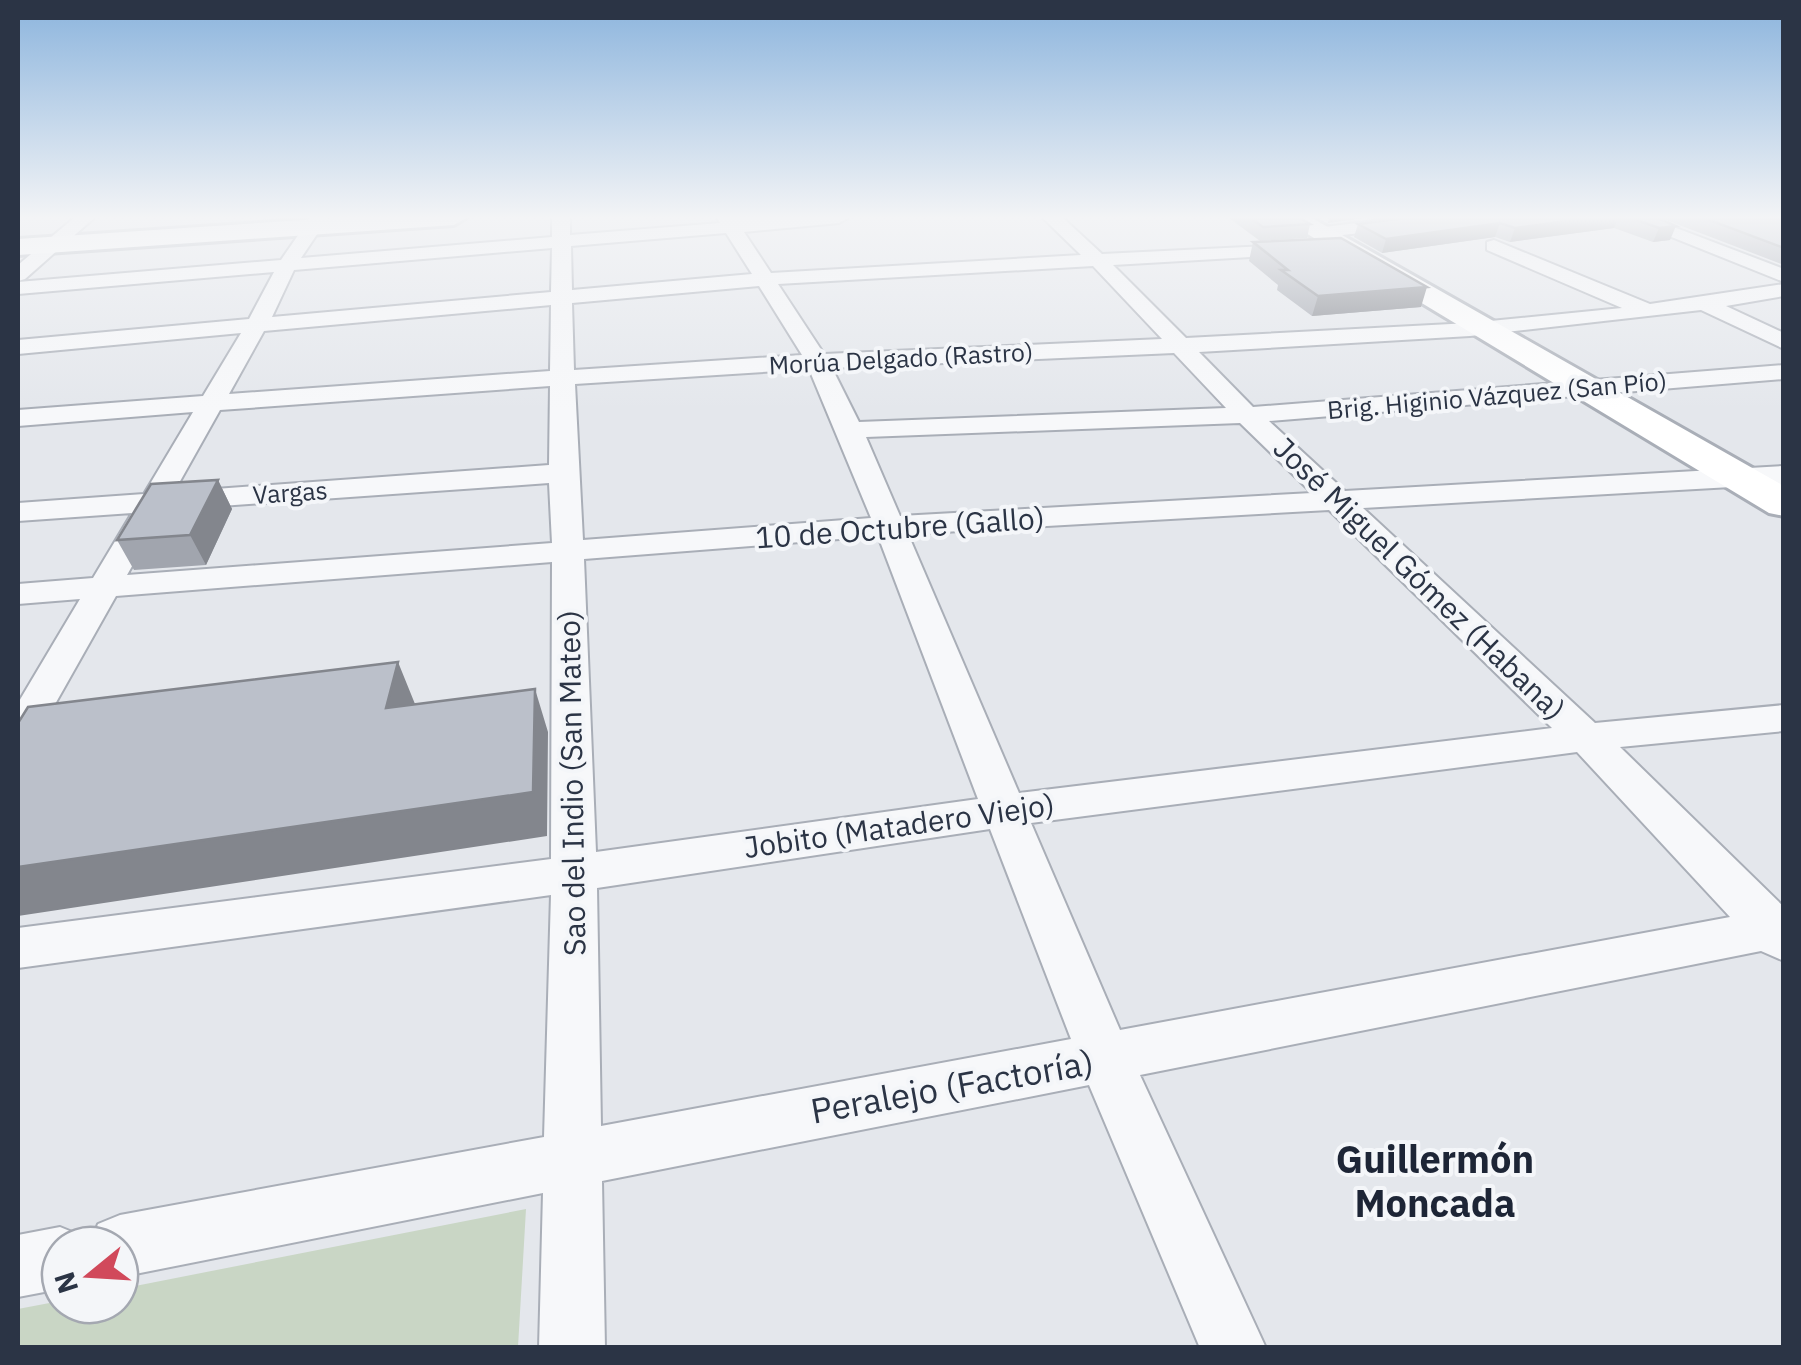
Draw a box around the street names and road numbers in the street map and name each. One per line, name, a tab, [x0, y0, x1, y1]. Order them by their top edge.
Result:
street label: Morúa Delgado (Rastro)	[768, 335, 1034, 381]
street label: Brig. Higinio Vázquez (San Pío)	[1326, 364, 1668, 426]
street label: José Miguel Gómez (Habana)	[1266, 428, 1574, 728]
street label: Vargas	[251, 473, 329, 511]
street label: 10 de Octubre (Gallo)	[754, 497, 1046, 557]
street label: Sao del Indio (San Mateo)	[548, 610, 594, 956]
street label: Jobito (Matadero Viejo)	[741, 784, 1057, 866]
street label: Peralejo (Factoría)	[807, 1038, 1097, 1134]

